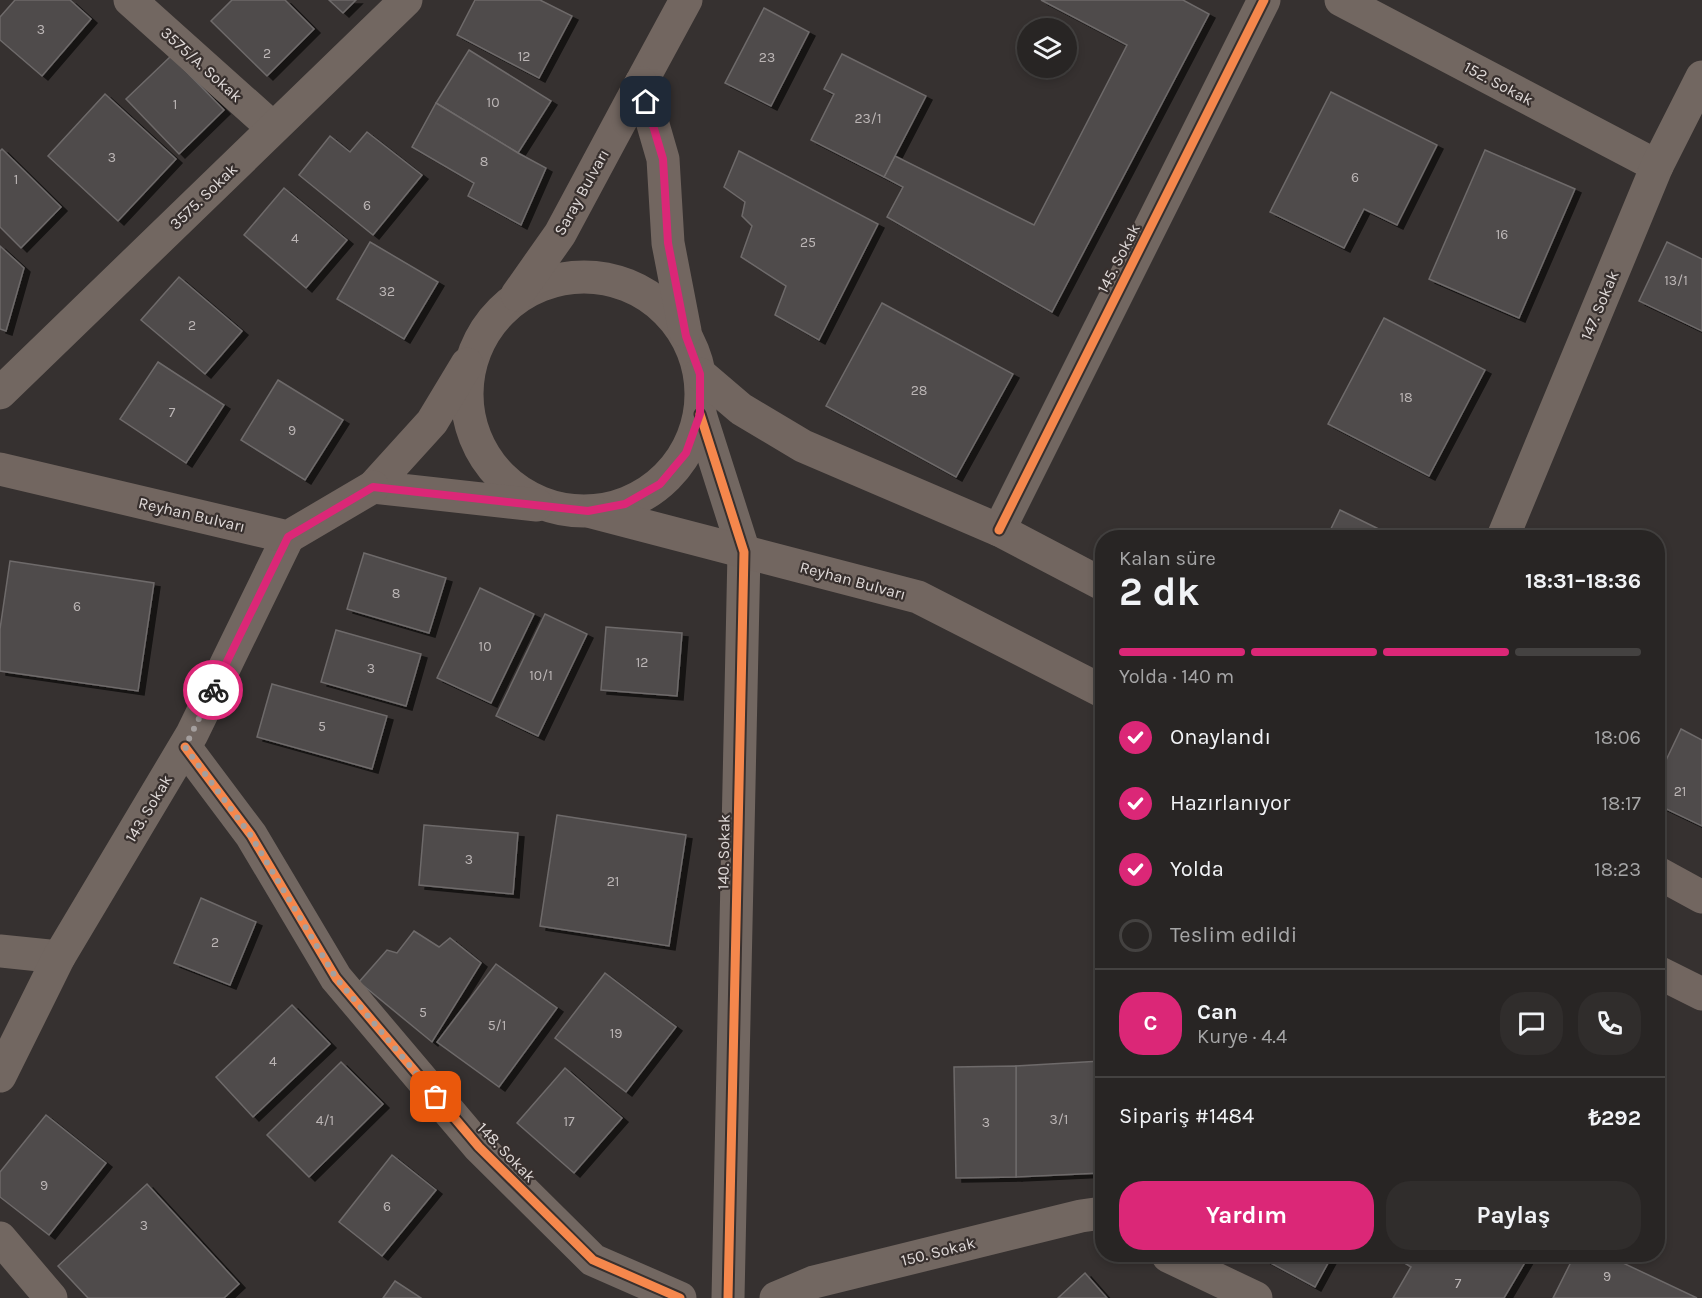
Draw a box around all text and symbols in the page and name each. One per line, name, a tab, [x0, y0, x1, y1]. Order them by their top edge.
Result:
map controls	[1017, 18, 1077, 78]
button: layers	[1017, 18, 1077, 78]
house number: 3	[37, 21, 45, 38]
street label: 3575/A. Sokak	[157, 23, 246, 106]
house number: 2	[263, 45, 271, 62]
house number: 12	[518, 48, 530, 65]
house number: 23	[759, 49, 775, 66]
street label: 152. Sokak	[1461, 57, 1537, 110]
pin	[620, 76, 671, 127]
icon: home	[629, 85, 662, 118]
house number: 10	[487, 94, 499, 111]
house number: 1	[173, 96, 177, 113]
house number: 23/1	[854, 110, 882, 127]
street label: Saray Bulvarı	[550, 146, 613, 239]
house number: 3	[108, 149, 116, 166]
house number: 8	[480, 153, 488, 170]
street label: 3575. Sokak	[165, 159, 241, 233]
house number: 6	[1351, 169, 1359, 186]
house number: 1	[14, 171, 18, 188]
house number: 6	[363, 197, 371, 214]
street label: 145. Sokak	[1093, 220, 1144, 296]
house number: 16	[1496, 226, 1508, 243]
house number: 4	[291, 230, 299, 247]
house number: 25	[800, 234, 816, 251]
street label: 147. Sokak	[1576, 268, 1623, 343]
house number: 13/1	[1664, 272, 1688, 289]
house number: 32	[379, 283, 395, 300]
house number: 2	[188, 317, 196, 334]
house number: 28	[911, 382, 927, 399]
house number: 18	[1399, 389, 1413, 406]
house number: 7	[169, 404, 176, 421]
house number: 9	[288, 422, 296, 439]
street label: Reyhan Bulvarı	[137, 493, 247, 536]
text: Kalan süre	[1119, 547, 1216, 570]
street label: Reyhan Bulvarı	[798, 557, 908, 604]
text: 18:31–18:36	[1525, 568, 1641, 594]
text: 2 dk	[1119, 569, 1199, 615]
house number: 8	[392, 585, 400, 602]
house number: 6	[73, 598, 81, 615]
house number: 10	[479, 638, 491, 655]
house number: 12	[636, 654, 648, 671]
courier	[183, 660, 243, 720]
house number: 3	[367, 660, 375, 677]
text: Yolda · 140 m	[1119, 665, 1234, 688]
house number: 10/1	[529, 667, 553, 684]
icon: bike	[197, 674, 230, 707]
house number: 5	[318, 718, 326, 735]
icon: check	[1119, 721, 1152, 754]
text: Onaylandı	[1170, 724, 1271, 750]
text: 18:06	[1594, 726, 1641, 749]
street label: 143. Sokak	[121, 771, 176, 846]
house number: 21	[1674, 783, 1686, 800]
icon: check	[1119, 787, 1152, 820]
text: Hazırlanıyor	[1170, 790, 1290, 816]
text: 18:17	[1601, 792, 1641, 815]
street label: 140. Sokak	[713, 814, 734, 890]
house number: 3	[465, 851, 473, 868]
icon: check	[1119, 853, 1152, 886]
text: Yolda	[1170, 856, 1224, 882]
text: 18:23	[1594, 858, 1641, 881]
house number: 21	[607, 873, 619, 890]
text: Teslim edildi	[1170, 922, 1297, 948]
house number: 2	[211, 934, 219, 951]
button: chat	[1500, 992, 1563, 1055]
button: phone	[1578, 992, 1641, 1055]
text: Can	[1197, 999, 1238, 1025]
house number: 5	[419, 1004, 427, 1021]
text: C	[1144, 1010, 1157, 1036]
house number: 5/1	[488, 1017, 506, 1034]
house number: 19	[610, 1025, 622, 1042]
text: Kurye · 4.4	[1197, 1025, 1287, 1048]
house number: 4	[269, 1053, 277, 1070]
pin	[410, 1071, 461, 1122]
icon: bag	[419, 1080, 452, 1113]
text: Sipariş #1484	[1119, 1103, 1254, 1129]
text: ₺292	[1588, 1105, 1641, 1131]
house number: 3/1	[1050, 1111, 1068, 1128]
house number: 4/1	[316, 1112, 334, 1129]
house number: 17	[563, 1113, 575, 1130]
house number: 3	[982, 1114, 990, 1131]
street label: 148. Sokak	[473, 1118, 540, 1186]
house number: 9	[40, 1177, 48, 1194]
button: Yardım	[1119, 1181, 1374, 1250]
button: Paylaş	[1386, 1181, 1641, 1250]
house number: 6	[383, 1198, 391, 1215]
house number: 3	[140, 1217, 148, 1234]
street label: 150. Sokak	[899, 1233, 977, 1270]
house number: 9	[1603, 1268, 1611, 1285]
house number: 7	[1455, 1275, 1462, 1292]

